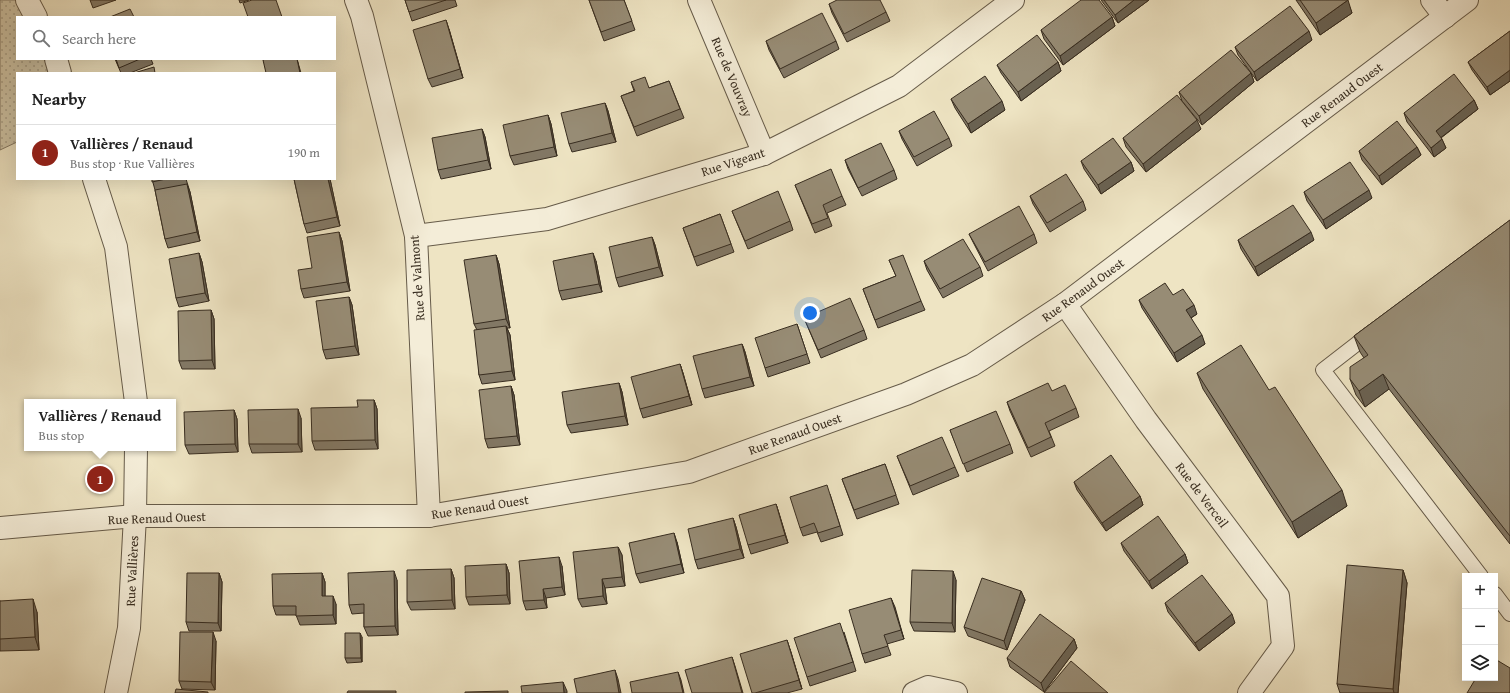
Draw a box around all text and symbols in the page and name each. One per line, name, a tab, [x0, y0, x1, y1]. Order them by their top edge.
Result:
search box	[16, 16, 336, 60]
icon: search	[30, 27, 52, 49]
text: Search here	[62, 28, 136, 49]
street label: Rue de Vouvray	[707, 34, 758, 120]
street label: Rue Renaud Ouest	[1297, 58, 1387, 132]
text: Nearby	[32, 86, 86, 111]
text: Vallières / Renaud	[70, 133, 193, 154]
text: 1	[42, 143, 48, 162]
text: 190 m	[288, 143, 320, 162]
street label: Rue Vigeant	[699, 143, 768, 181]
text: Bus stop · Rue Vallières	[70, 154, 195, 173]
street label: Rue de Valmont	[404, 234, 429, 322]
street label: Rue Renaud Ouest	[1038, 253, 1129, 327]
your location	[800, 303, 820, 323]
popup	[24, 399, 176, 451]
text: Vallières / Renaud	[39, 405, 161, 426]
street label: Rue Renaud Ouest	[746, 408, 845, 460]
text: Bus stop	[39, 426, 84, 445]
street label: Rue de Verceil	[1171, 458, 1233, 532]
pin: 1	[87, 464, 113, 494]
street label: Rue Renaud Ouest	[430, 490, 530, 524]
street label: Rue Renaud Ouest	[108, 507, 207, 529]
street label: Rue Vallières	[121, 535, 143, 607]
map controls	[1462, 573, 1498, 681]
button: +	[1462, 573, 1498, 609]
button: −	[1462, 609, 1498, 645]
button: layers	[1462, 645, 1498, 681]

